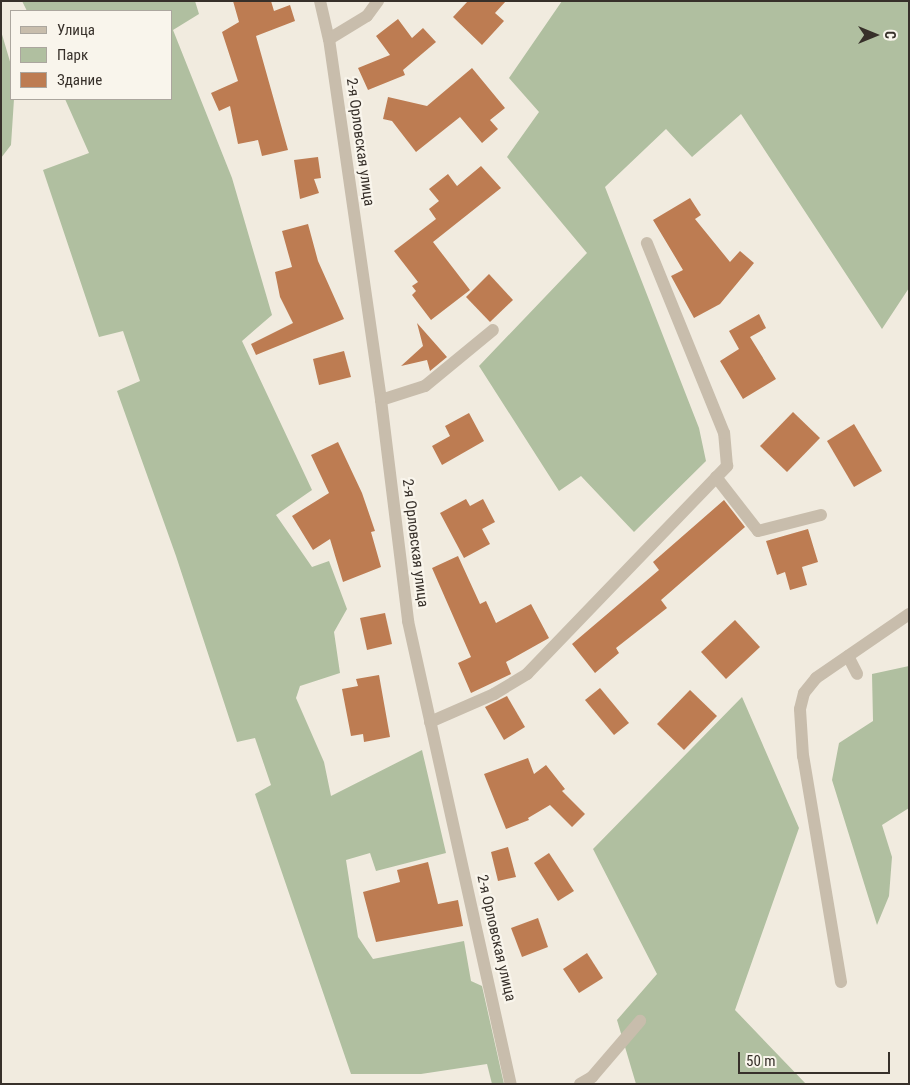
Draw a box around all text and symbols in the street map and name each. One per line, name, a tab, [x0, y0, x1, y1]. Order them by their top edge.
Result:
legend	[10, 10, 172, 100]
north arrow	[850, 10, 900, 60]
text: Улица	[57, 21, 95, 39]
text: С	[882, 31, 898, 39]
text: Парк	[57, 46, 88, 64]
text: Здание	[57, 71, 102, 89]
street label: 2-я Орловская улица	[342, 77, 378, 207]
street label: 2-я Орловская улица	[398, 478, 432, 608]
street label: 2-я Орловская улица	[473, 873, 519, 1003]
scale bar	[740, 1042, 892, 1074]
text: 50 m	[746, 1052, 776, 1070]

